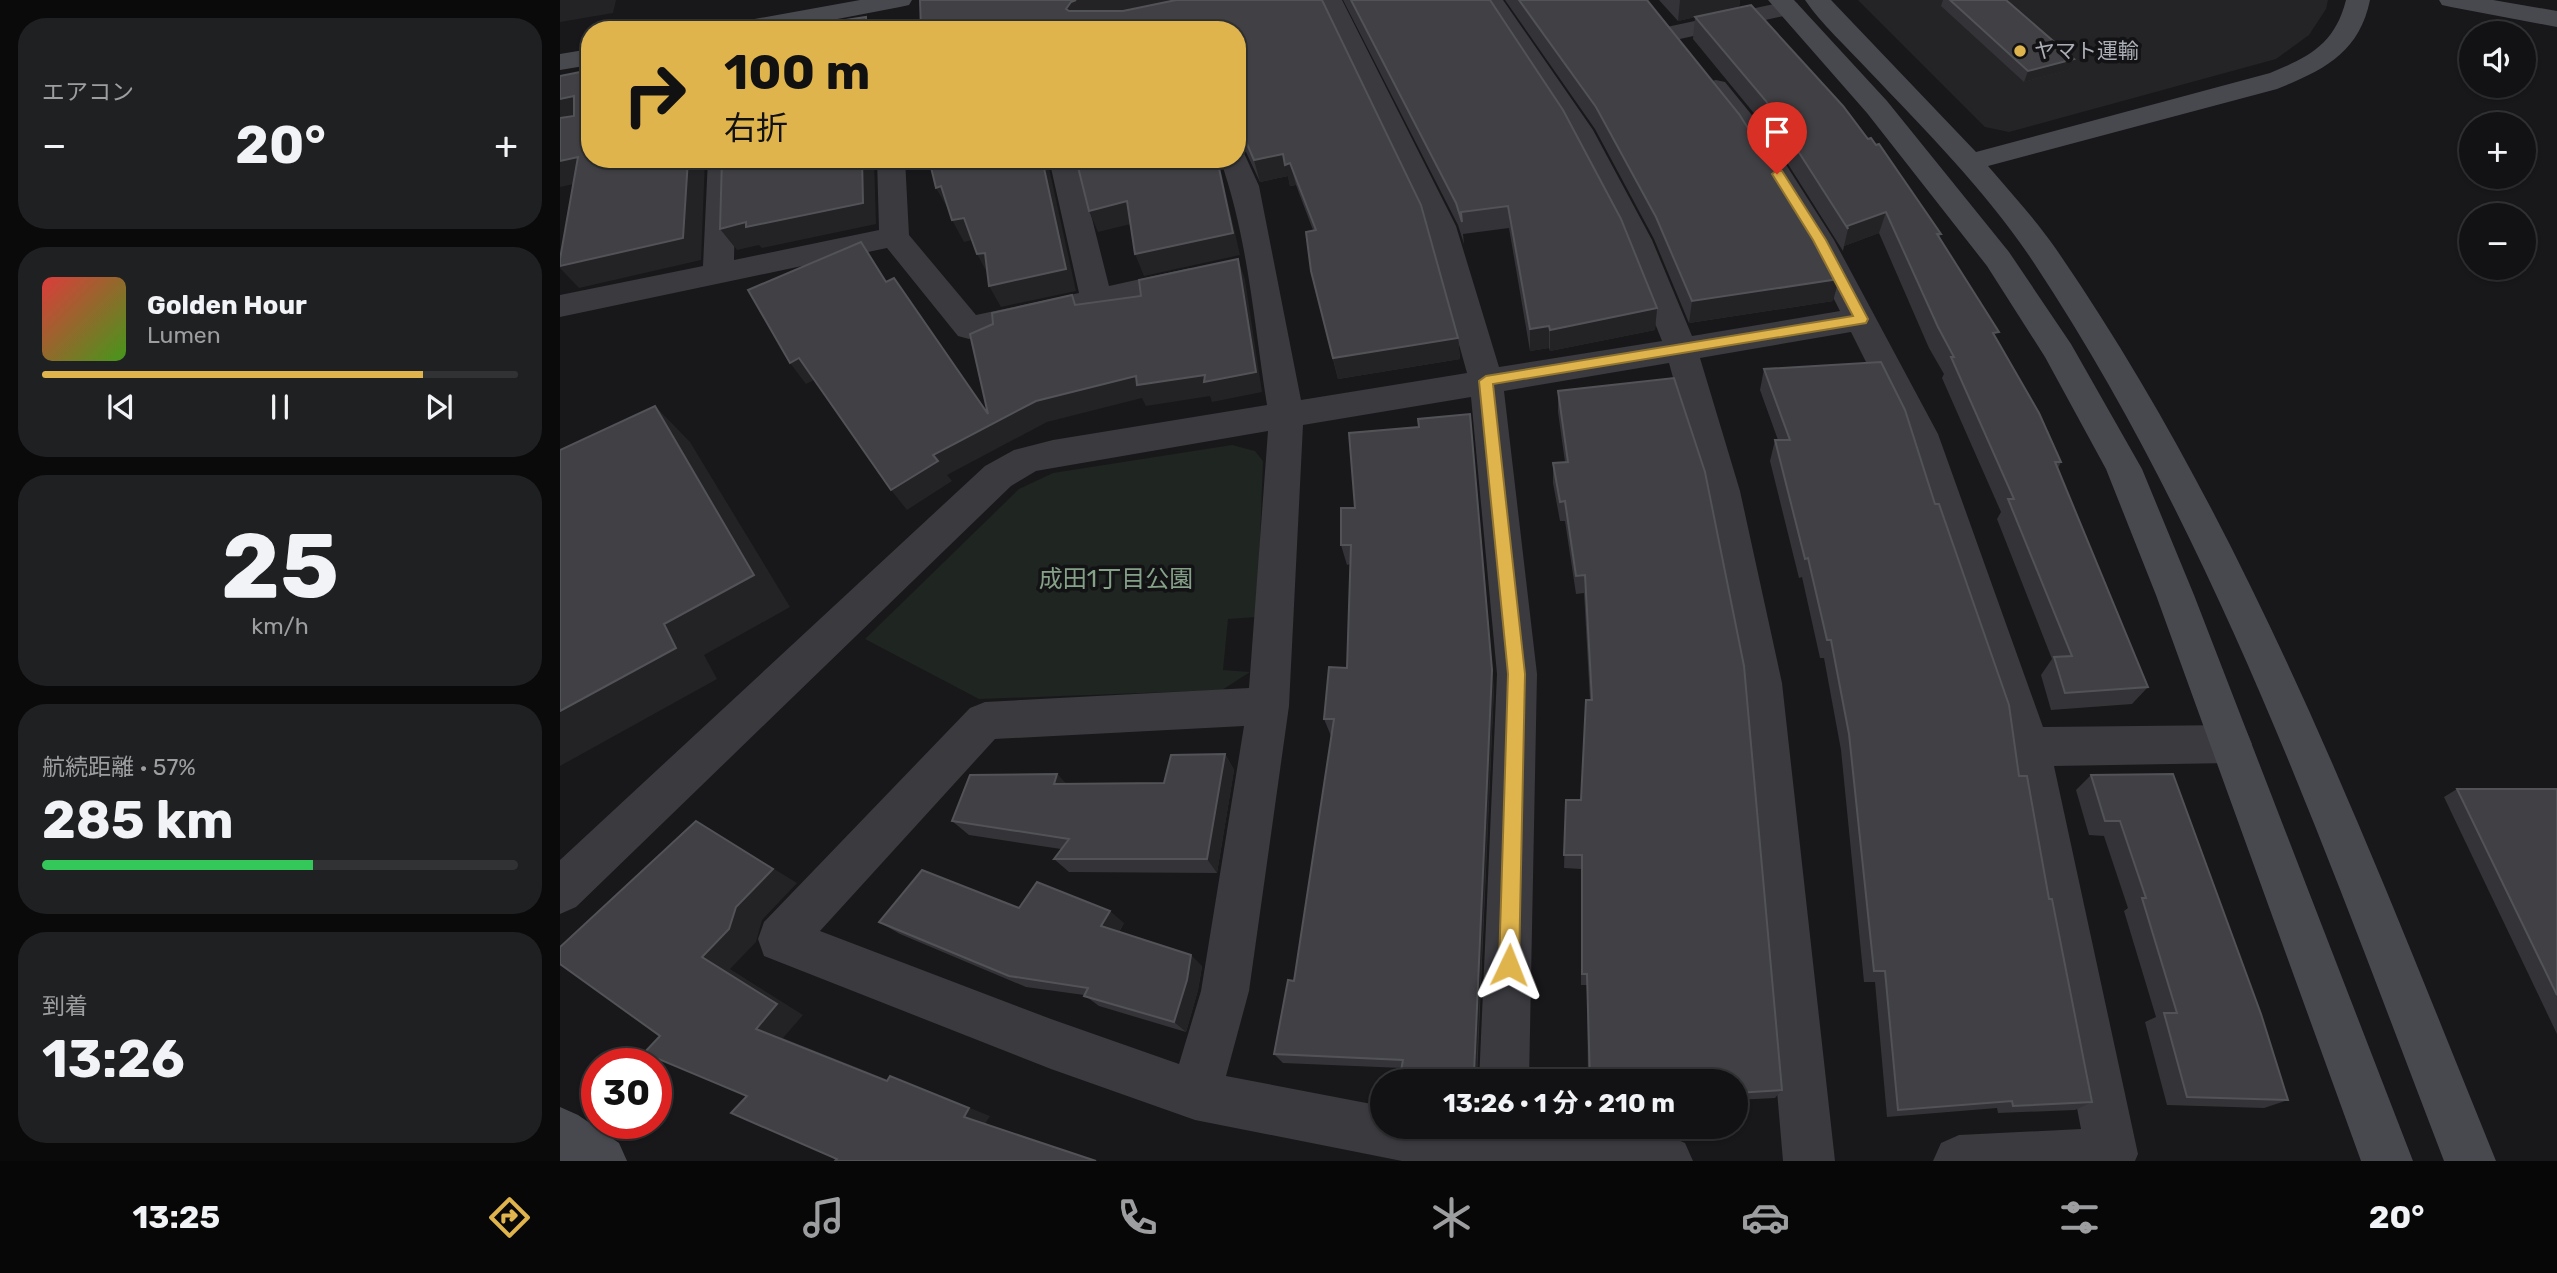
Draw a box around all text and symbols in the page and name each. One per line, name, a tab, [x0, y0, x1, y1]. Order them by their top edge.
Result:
map controls	[2459, 21, 2536, 280]
button: sound	[2459, 21, 2536, 98]
place label: ヤマト運輸	[2034, 38, 2139, 63]
text: 100 m	[724, 43, 870, 101]
marker: ヤマト運輸	[2012, 43, 2028, 59]
icon: right	[609, 49, 700, 140]
text: エアコン	[42, 78, 134, 106]
pin	[1747, 102, 1807, 174]
text: 右折	[724, 109, 788, 147]
button: +	[2459, 112, 2536, 189]
icon: arrive	[1758, 113, 1796, 151]
text: 20°	[235, 114, 326, 176]
text: −	[42, 122, 67, 168]
text: +	[494, 122, 518, 168]
button: −	[2459, 203, 2536, 280]
text: Golden Hour	[147, 290, 307, 321]
text: Lumen	[147, 321, 221, 349]
icon: previous	[102, 388, 140, 426]
icon: pause	[261, 388, 299, 426]
icon: next	[420, 388, 458, 426]
text: 25	[221, 512, 339, 620]
park label: 成田1丁目公園	[1039, 565, 1193, 593]
text: km/h	[251, 612, 309, 640]
text: 航続距離 · 57%	[42, 753, 196, 781]
text: 285 km	[42, 789, 234, 851]
position arrow	[1472, 928, 1546, 1002]
text: 到着	[42, 992, 88, 1020]
text: 13:26	[42, 1028, 185, 1090]
speed limit sign: 30	[581, 1048, 672, 1139]
text: 13:26 · 1 分 · 210 m	[1443, 1088, 1675, 1119]
icon: directions	[485, 1193, 534, 1242]
icon: music	[799, 1193, 848, 1242]
icon: phone	[1113, 1193, 1162, 1242]
icon: climate	[1427, 1193, 1476, 1242]
icon: car	[1741, 1193, 1790, 1242]
icon: filters	[2055, 1193, 2104, 1242]
text: 13:25	[132, 1198, 220, 1236]
text: 20°	[2369, 1198, 2424, 1236]

